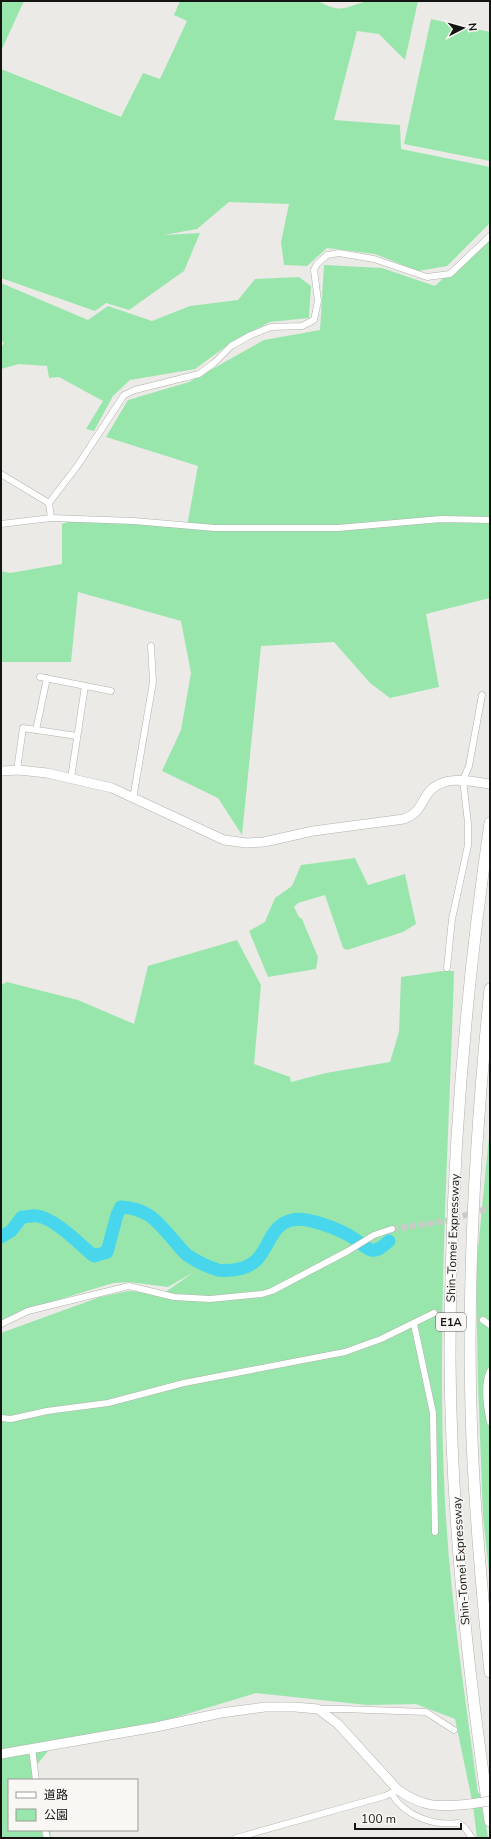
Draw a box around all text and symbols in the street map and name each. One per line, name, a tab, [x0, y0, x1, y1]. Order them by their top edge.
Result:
north arrow	[443, 8, 483, 48]
text: N	[465, 22, 480, 32]
street label: Shin-Tomei Expressway	[443, 1173, 463, 1303]
road number: E1A	[436, 1313, 466, 1331]
street label: Shin-Tomei Expressway	[448, 1495, 473, 1626]
legend	[8, 1779, 138, 1831]
text: 道路	[44, 1787, 68, 1803]
scale bar	[355, 1805, 461, 1831]
text: 公園	[44, 1807, 68, 1823]
text: 100 m	[361, 1811, 396, 1827]

